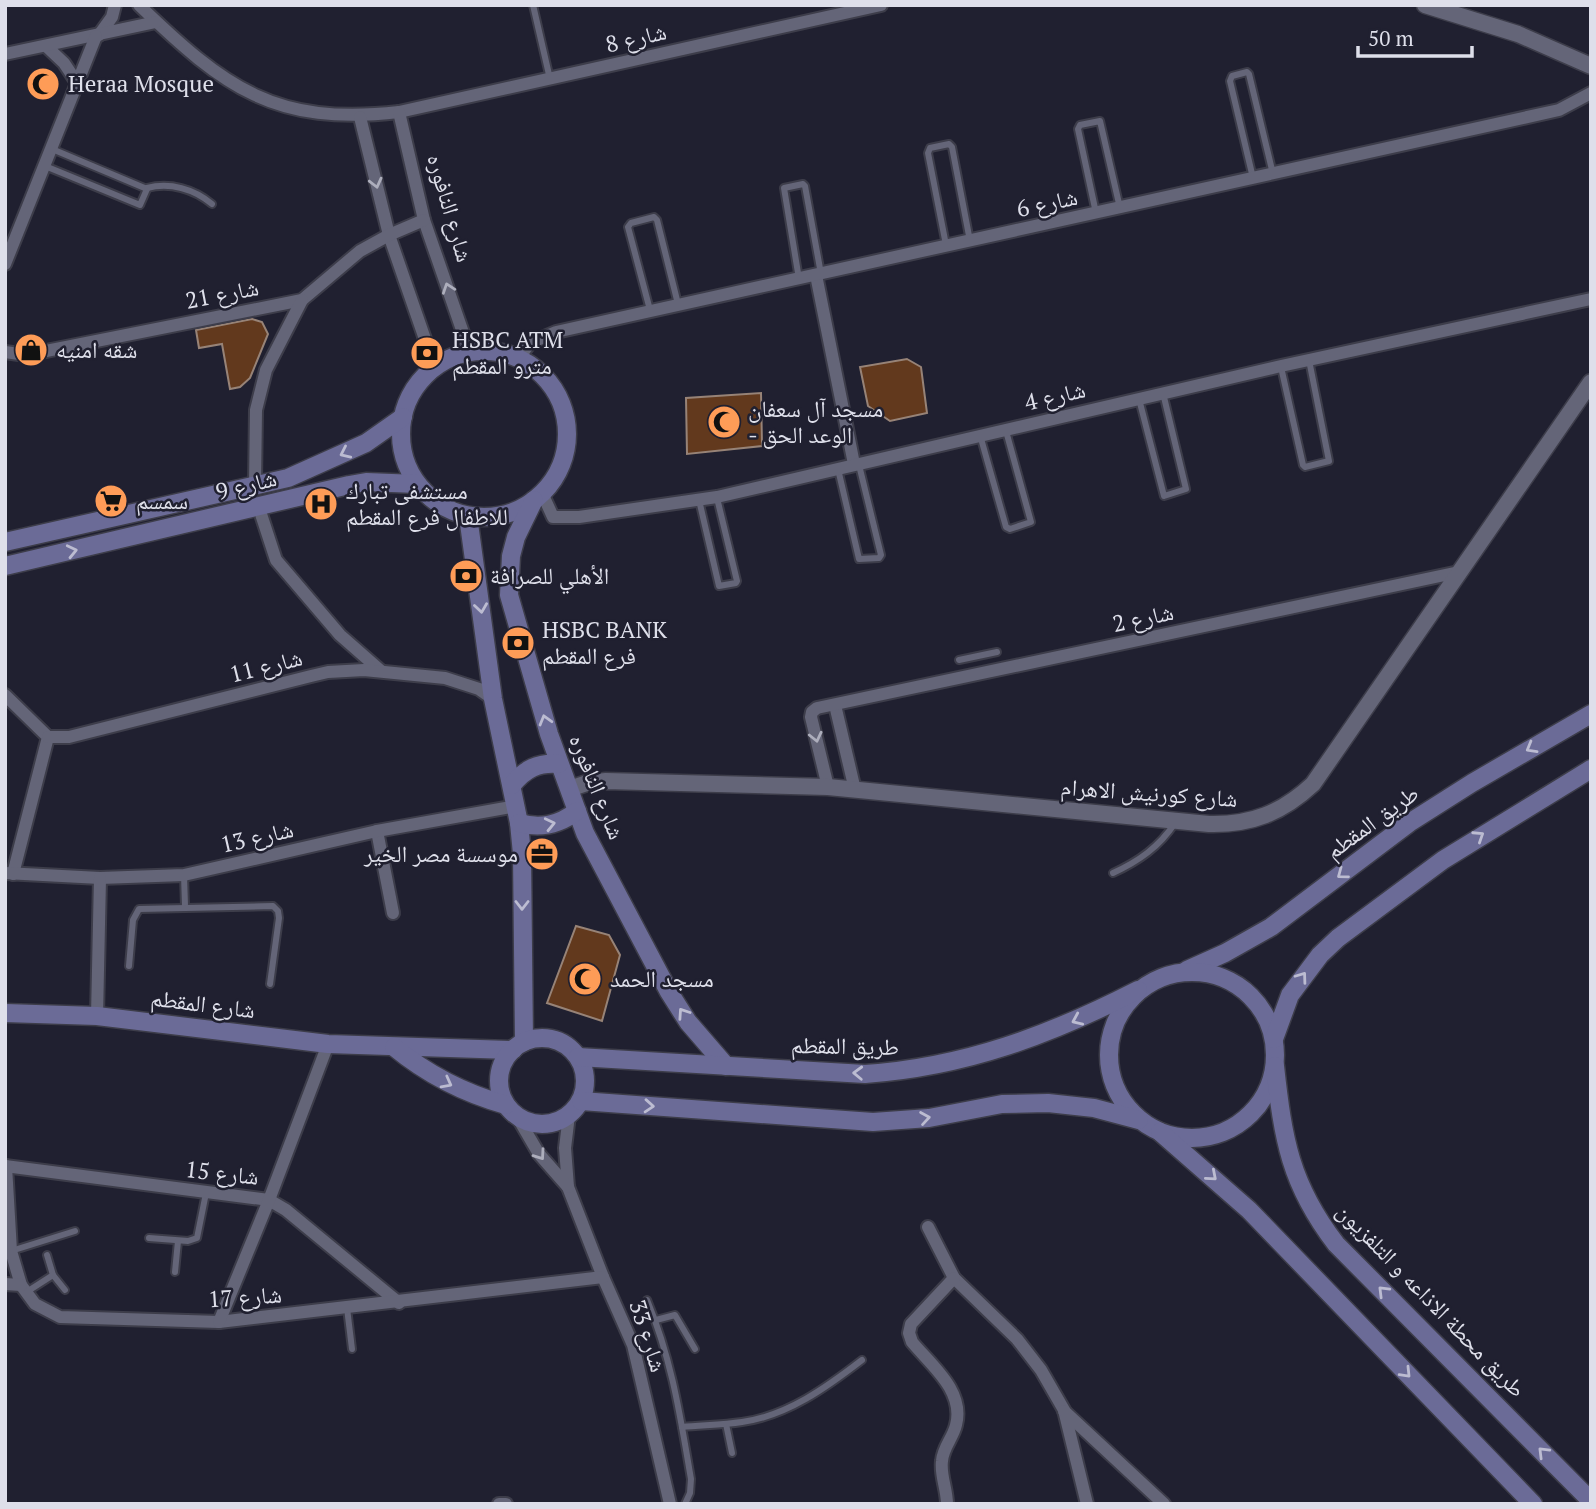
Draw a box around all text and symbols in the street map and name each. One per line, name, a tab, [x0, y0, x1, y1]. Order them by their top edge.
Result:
scale bar	[1358, 14, 1472, 58]
street label: شارع 8	[602, 15, 669, 60]
text: 50 m	[1368, 24, 1414, 52]
mosque icon: Heraa Mosque	[24, 65, 62, 103]
place label: Heraa Mosque	[68, 68, 214, 99]
street label: شارع النافوره	[420, 150, 481, 265]
one-way arrow	[368, 177, 382, 189]
street label: شارع 6	[1014, 181, 1080, 224]
street label: شارع 21	[183, 271, 261, 316]
one-way arrow	[442, 283, 456, 295]
place label: HSBC ATM مترو المقطم	[452, 324, 563, 382]
shop icon: شقه امنيه	[12, 331, 50, 369]
place label: شقه امنيه	[56, 334, 137, 365]
bank icon: HSBC ATM مترو المقطم	[408, 334, 446, 372]
street label: شارع 4	[1021, 373, 1088, 418]
place label: مسجد آل سعفان - الوعد الحق	[748, 393, 883, 450]
mosque icon: مسجد آل سعفان - الوعد الحق	[705, 403, 743, 441]
one-way arrow	[340, 445, 352, 459]
street label: شارع 9	[212, 462, 280, 507]
place label: مستشفى تبارك للاطفال فرع المقطم	[346, 475, 508, 533]
supermarket icon: سمسم	[92, 482, 130, 520]
place label: سمسم	[136, 485, 188, 517]
hospital icon: مستشفى تبارك للاطفال فرع المقطم	[302, 485, 340, 523]
one-way arrow	[66, 545, 78, 559]
bank icon: الأهلي للصرافة	[447, 557, 485, 595]
place label: الأهلي للصرافة	[490, 560, 609, 595]
street label: شارع 2	[1110, 596, 1176, 639]
one-way arrow	[473, 602, 488, 613]
place label: HSBC BANK فرع المقطم	[542, 614, 667, 672]
bank icon: HSBC BANK فرع المقطم	[499, 624, 537, 662]
street label: شارع 11	[226, 642, 305, 689]
one-way arrow	[538, 714, 553, 726]
street label: شارع النافوره	[562, 730, 633, 844]
one-way arrow	[808, 731, 822, 743]
one-way arrow	[1526, 739, 1539, 752]
street label: شارع كورنيش الاهرام	[1060, 771, 1238, 815]
street label: طريق المقطم	[1319, 777, 1425, 867]
street label: شارع 13	[217, 813, 296, 860]
one-way arrow	[543, 817, 555, 832]
one-way arrow	[1472, 831, 1485, 844]
office icon: موسسة مصر الخير	[523, 835, 561, 873]
place label: موسسة مصر الخير	[363, 838, 518, 869]
one-way arrow	[1337, 865, 1350, 878]
one-way arrow	[515, 900, 530, 911]
mosque icon: مسجد الحمد	[566, 960, 604, 998]
place label: مسجد الحمد	[610, 963, 714, 994]
one-way arrow	[1294, 972, 1307, 985]
street label: شارع المقطم	[149, 982, 257, 1026]
one-way arrow	[679, 1008, 691, 1021]
one-way arrow	[1072, 1012, 1084, 1026]
street label: طريق المقطم	[791, 1029, 899, 1063]
one-way arrow	[852, 1066, 863, 1081]
one-way arrow	[439, 1074, 452, 1088]
one-way arrow	[644, 1098, 655, 1113]
one-way arrow	[919, 1111, 931, 1126]
one-way arrow	[532, 1147, 544, 1160]
street label: شارع 15	[184, 1153, 260, 1192]
one-way arrow	[1204, 1168, 1217, 1180]
street label: طريق محطة الاذاعه و التلفزيون	[1330, 1195, 1533, 1404]
street label: شارع 17	[207, 1278, 283, 1315]
one-way arrow	[1378, 1286, 1391, 1299]
street label: شارع 33	[622, 1296, 675, 1376]
one-way arrow	[1398, 1364, 1411, 1377]
one-way arrow	[1538, 1447, 1551, 1460]

